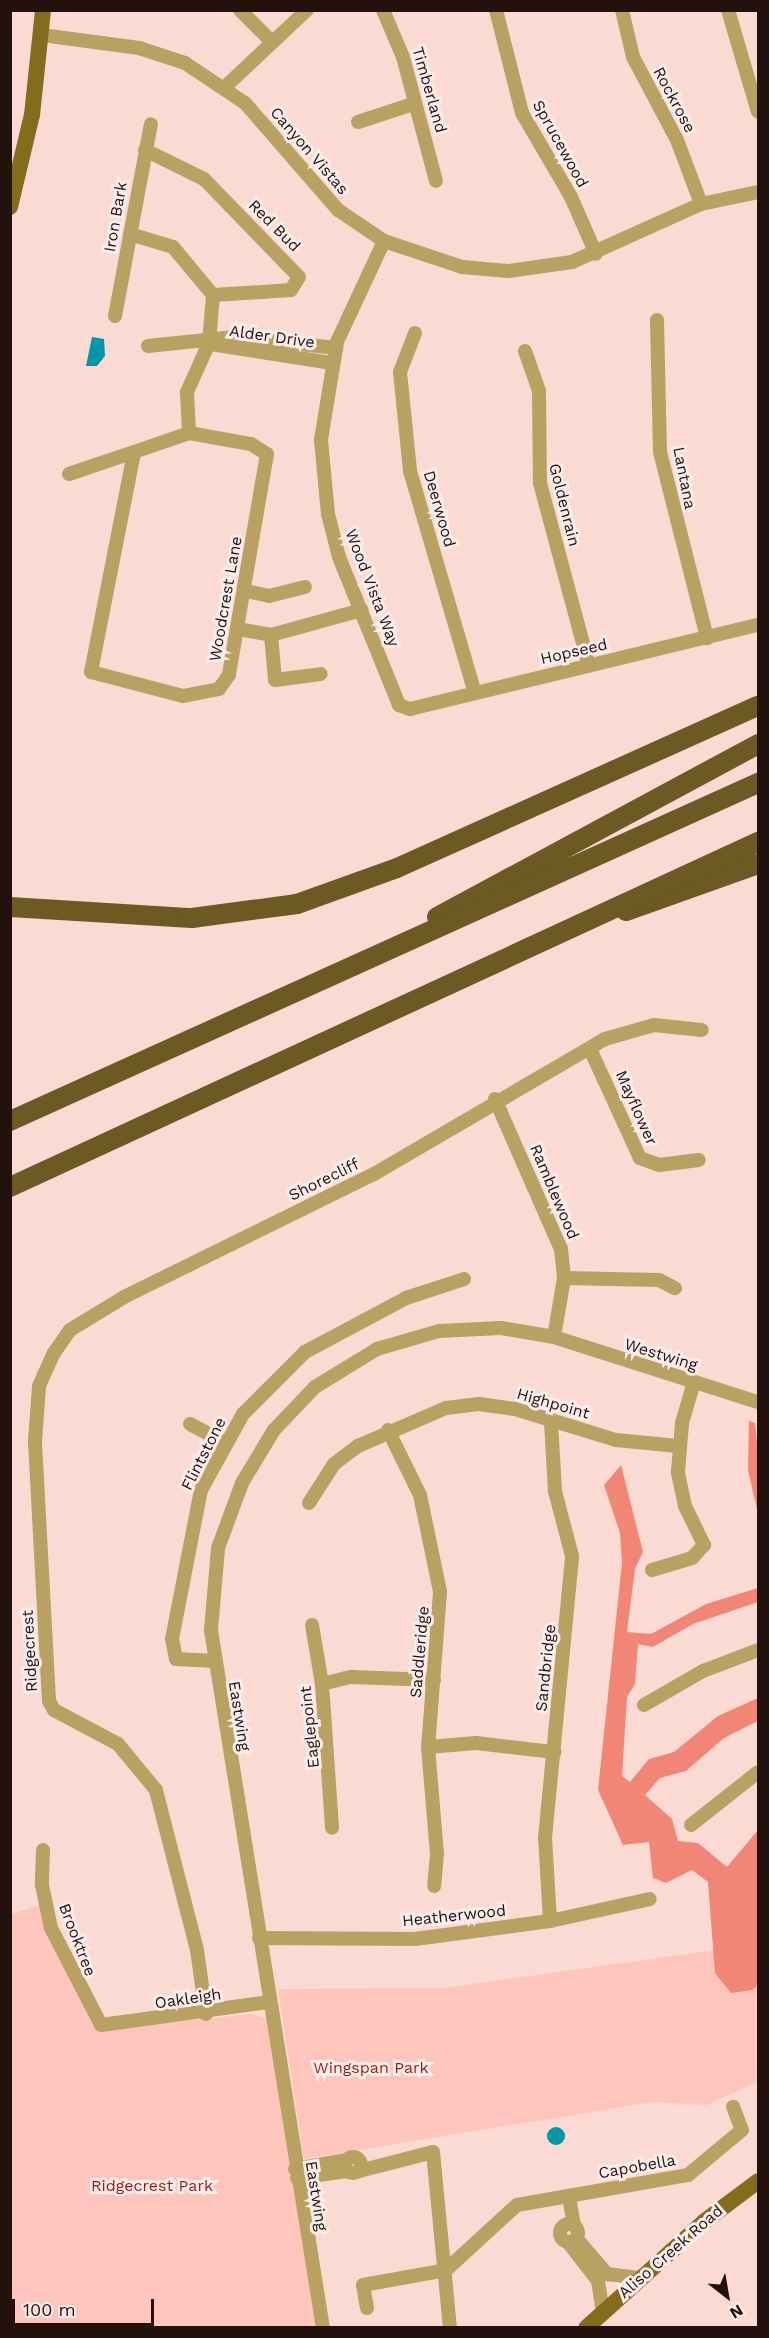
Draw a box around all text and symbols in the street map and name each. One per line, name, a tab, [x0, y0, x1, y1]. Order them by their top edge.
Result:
street label: Timberland	[408, 45, 450, 135]
street label: Rockrose	[649, 64, 699, 136]
street label: Sprucewood	[528, 97, 592, 191]
street label: Canyon Vistas	[266, 103, 352, 199]
street label: Iron Bark	[100, 180, 132, 254]
street label: Red Bud	[244, 196, 304, 256]
street label: Alder Drive	[228, 321, 316, 353]
street label: Lantana	[669, 445, 699, 511]
street label: Goldenrain	[544, 462, 584, 548]
street label: Deerwood	[419, 468, 459, 550]
street label: Wood Vista Way	[341, 526, 403, 650]
street label: Woodcrest Lane	[206, 535, 246, 663]
street label: Hopseed	[539, 635, 609, 669]
street label: Mayflower	[611, 1068, 661, 1148]
street label: Ramblewood	[525, 1142, 583, 1242]
street label: Shorecliff	[286, 1155, 362, 1205]
street label: Westwing	[622, 1335, 700, 1375]
street label: Highpoint	[514, 1384, 592, 1424]
street label: Flintstone	[177, 1414, 231, 1494]
street label: Saddleridge	[406, 1605, 434, 1699]
street label: Ridgecrest	[18, 1609, 42, 1693]
street label: Sandbridge	[532, 1623, 560, 1713]
street label: Eastwing	[224, 1680, 254, 1752]
street label: Eaglepoint	[296, 1685, 324, 1769]
street label: Brooktree	[54, 1901, 100, 1979]
street label: Heatherwood	[401, 1901, 507, 1931]
street label: Oakleigh	[154, 1985, 222, 2013]
park label: Wingspan Park	[313, 2058, 429, 2078]
street label: Capobella	[597, 2151, 677, 2183]
street label: Eastwing	[301, 2160, 331, 2232]
park label: Ridgecrest Park	[91, 2176, 213, 2196]
street label: Aliso Creek Road	[615, 2201, 727, 2303]
north arrow	[697, 2266, 757, 2326]
scale bar	[15, 2287, 158, 2325]
text: 100 m	[23, 2299, 76, 2320]
text: N	[727, 2301, 747, 2323]

